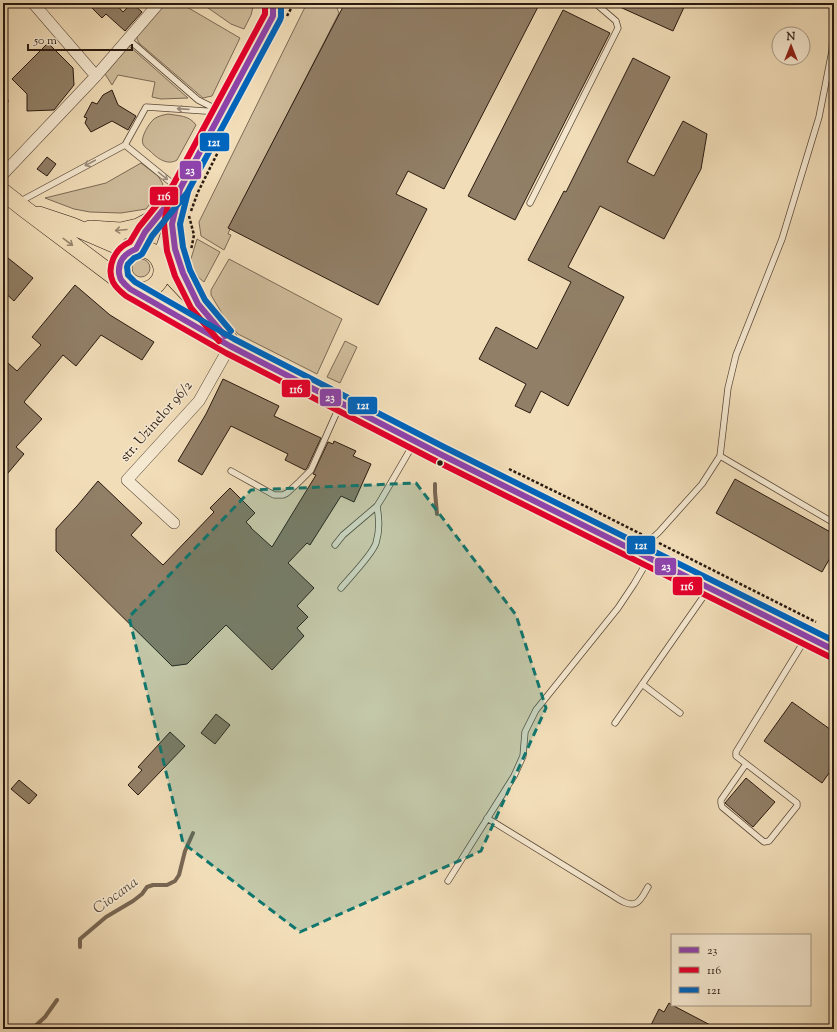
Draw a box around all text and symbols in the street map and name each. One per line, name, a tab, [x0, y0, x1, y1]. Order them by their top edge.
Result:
scale bar	[28, 26, 132, 52]
north arrow	[771, 26, 811, 66]
text: N	[786, 29, 796, 45]
text: 50 m	[33, 32, 57, 50]
one-way arrow	[177, 106, 190, 113]
line badge: 121	[199, 132, 230, 152]
text: 121	[207, 135, 221, 151]
one-way arrow	[85, 160, 97, 168]
line badge: 23	[179, 160, 202, 180]
text: 23	[185, 163, 195, 179]
one-way arrow	[157, 171, 168, 180]
line badge: 116	[149, 186, 179, 206]
text: 116	[157, 189, 171, 205]
one-way arrow	[115, 227, 128, 234]
one-way arrow	[62, 238, 73, 246]
street label: str. Uzinelor 96/2	[116, 377, 198, 467]
line badge: 116	[281, 379, 311, 398]
text: 116	[289, 382, 303, 398]
line badge: 23	[319, 388, 342, 407]
text: 23	[325, 390, 335, 406]
line badge: 121	[347, 396, 378, 415]
text: 121	[356, 398, 370, 414]
unlabelled marker	[435, 458, 445, 468]
line badge: 121	[626, 535, 656, 555]
text: 121	[634, 538, 648, 554]
line badge: 23	[654, 557, 677, 576]
text: 23	[661, 559, 671, 575]
line badge: 116	[672, 576, 703, 596]
text: 116	[680, 579, 694, 595]
water label: Ciocana	[89, 872, 143, 920]
legend	[671, 934, 811, 1006]
text: 23	[707, 942, 718, 960]
text: 116	[707, 962, 721, 980]
text: 121	[707, 982, 721, 1000]

